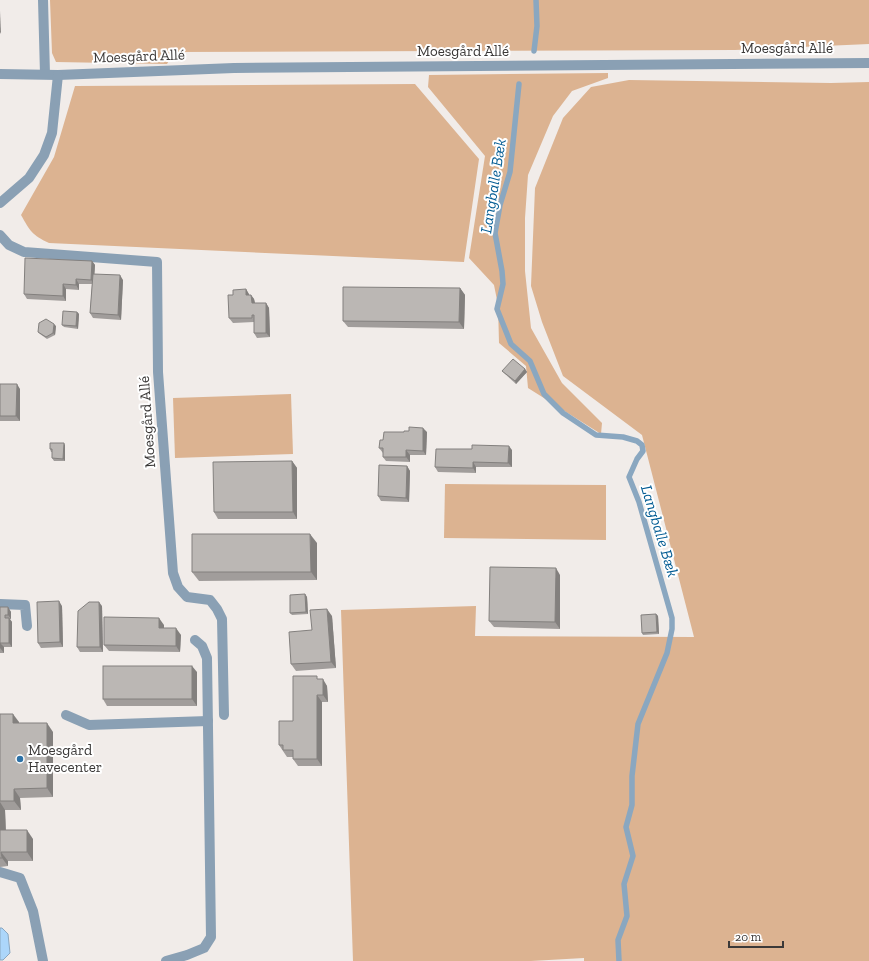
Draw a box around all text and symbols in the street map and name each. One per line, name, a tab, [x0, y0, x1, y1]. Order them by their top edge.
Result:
street label: Moesgård Allé	[741, 39, 833, 57]
street label: Moesgård Allé	[417, 42, 509, 60]
street label: Moesgård Allé	[93, 45, 185, 67]
water label: Langballe Bæk	[476, 137, 510, 235]
street label: Moesgård Allé	[135, 376, 159, 468]
water label: Langballe Bæk	[637, 483, 683, 579]
place label: Moesgård Havecenter	[28, 741, 102, 776]
marker: Moesgård Havecenter	[15, 754, 25, 764]
scale bar	[729, 923, 783, 949]
text: 20 m	[735, 930, 762, 944]

